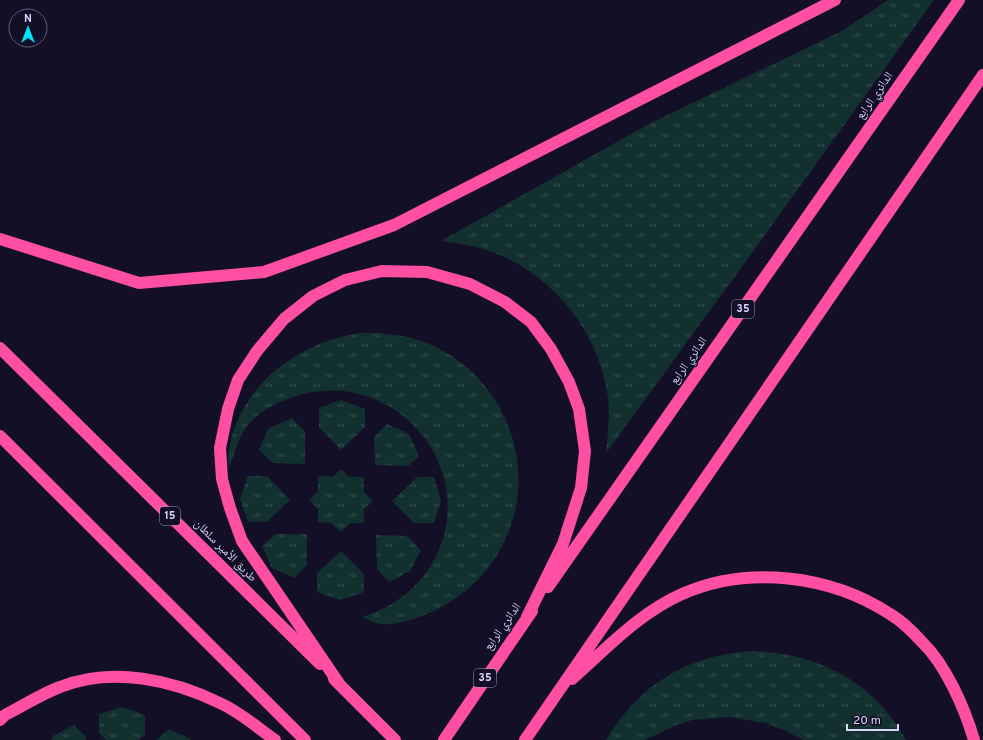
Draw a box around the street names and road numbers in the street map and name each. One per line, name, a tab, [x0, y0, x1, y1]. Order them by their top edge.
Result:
street label: الدائري الرابع	[853, 69, 898, 123]
road number: 35	[732, 300, 754, 318]
street label: الدائري الرابع	[667, 334, 712, 388]
road number: 15	[160, 507, 180, 525]
street label: طريق الأمير سلطان	[190, 516, 260, 586]
street label: الدائري الرابع	[481, 600, 526, 654]
road number: 35	[474, 669, 496, 687]

